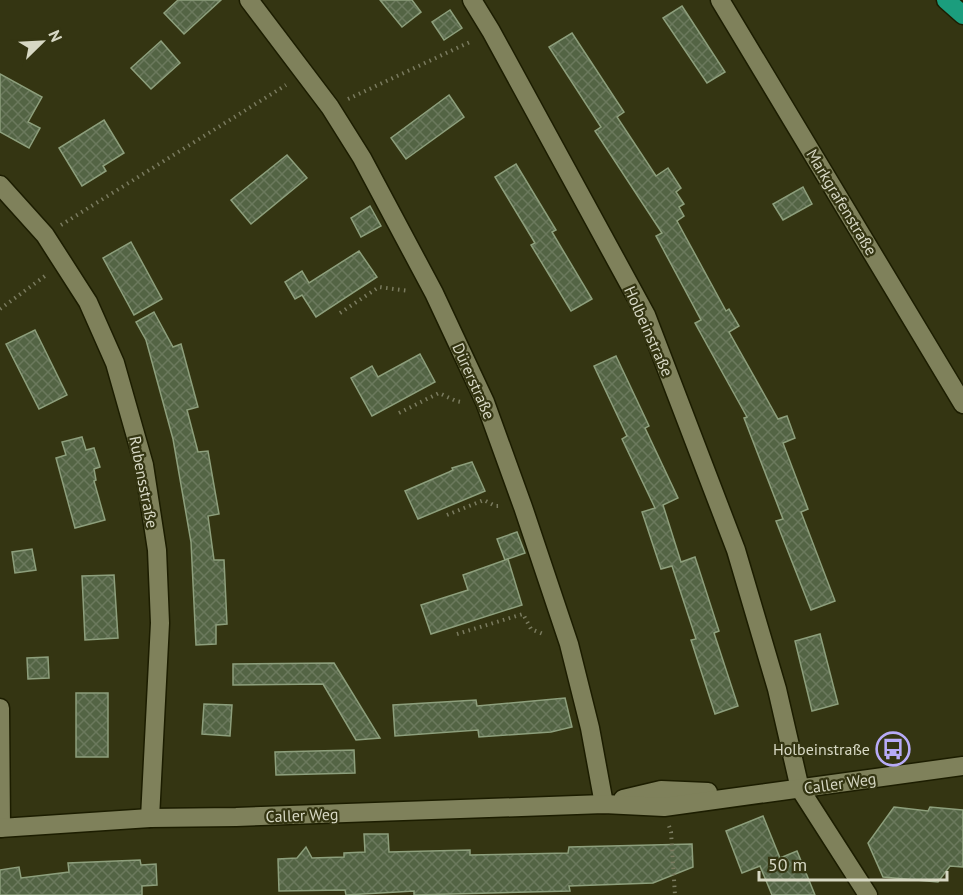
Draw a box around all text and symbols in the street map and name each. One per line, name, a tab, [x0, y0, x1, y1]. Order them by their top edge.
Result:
north arrow	[12, 12, 72, 72]
text: N	[44, 27, 67, 45]
street label: Markgrafenstraße	[802, 145, 882, 259]
street label: Holbeinstraße	[620, 283, 678, 379]
street label: Dürerstraße	[448, 340, 500, 422]
street label: Rubensstraße	[125, 434, 163, 530]
bus stop icon: Holbeinstraße	[875, 731, 911, 767]
place label: Holbeinstraße	[773, 739, 870, 759]
street label: Caller Weg	[803, 768, 877, 798]
street label: Caller Weg	[265, 804, 339, 826]
scale bar	[759, 844, 946, 882]
text: 50 m	[768, 853, 807, 876]

